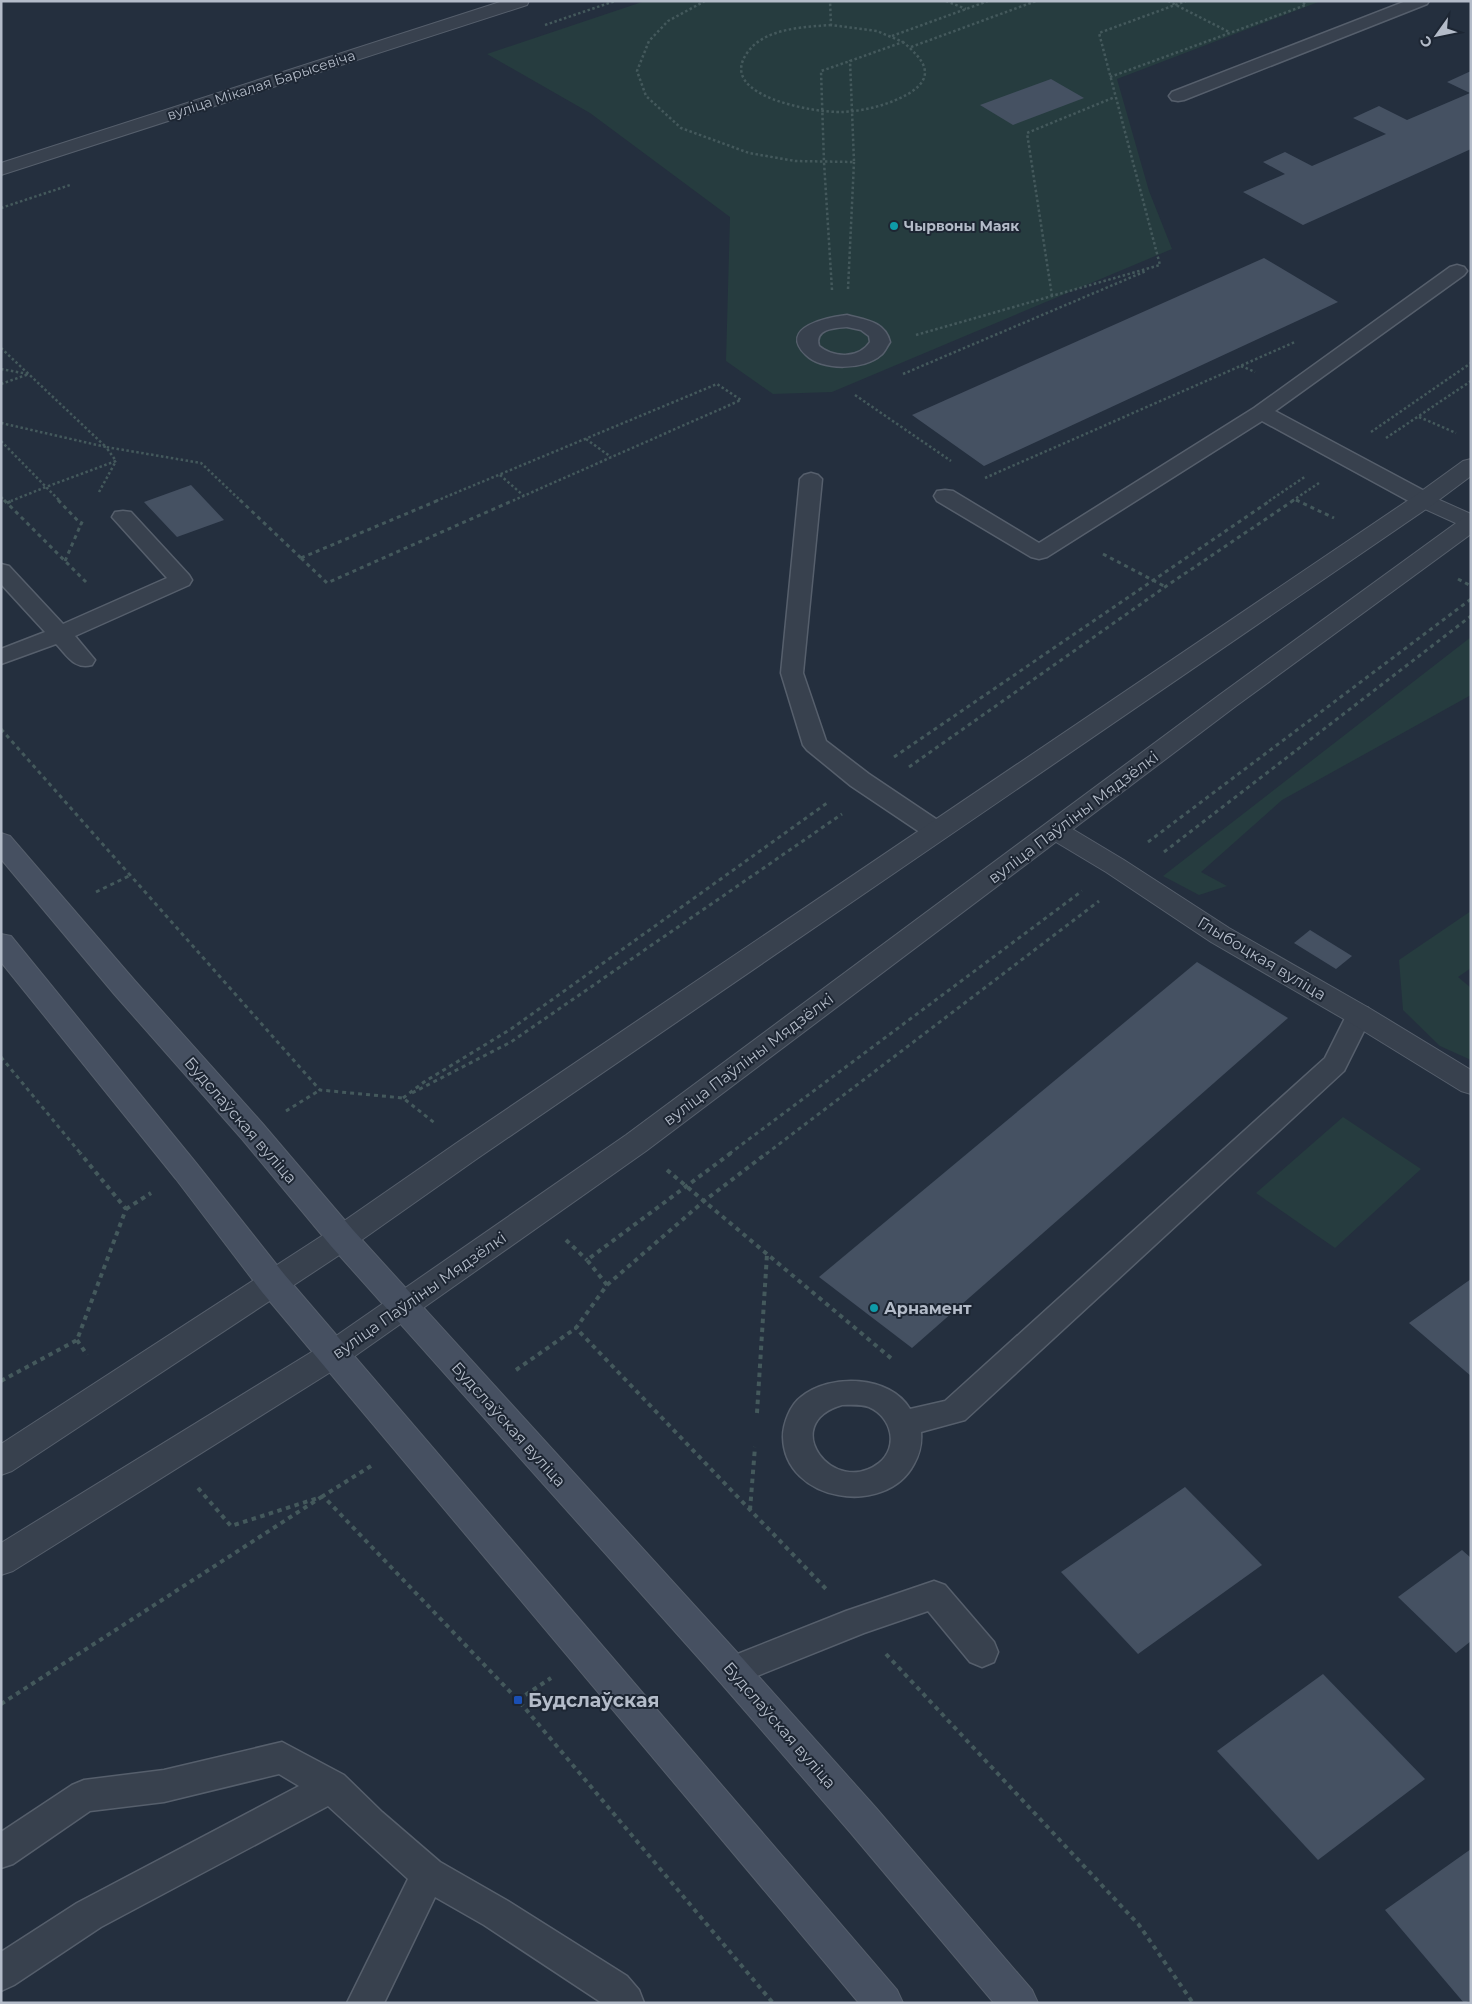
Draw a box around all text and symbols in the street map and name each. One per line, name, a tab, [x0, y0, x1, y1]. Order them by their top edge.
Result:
north arrow	[1412, 10, 1462, 60]
text: С	[1416, 33, 1436, 51]
street label: вуліца Мікалая Барысевіча	[165, 46, 357, 124]
place label: Чырвоны Маяк	[904, 217, 1019, 235]
marker: Чырвоны Маяк	[888, 220, 900, 232]
street label: вуліца Паўліны Мядзёлкі	[985, 747, 1162, 888]
street label: Глыбоцкая вуліца	[1194, 913, 1329, 1004]
street label: вуліца Паўліны Мядзёлкі	[660, 989, 837, 1130]
street label: Будслаўская вуліца	[180, 1053, 301, 1188]
street label: вуліца Паўліны Мядзёлкі	[329, 1228, 510, 1363]
place label: Арнамент	[884, 1299, 972, 1318]
marker: Арнамент	[868, 1302, 880, 1314]
street label: Будслаўская вуліца	[448, 1358, 570, 1491]
street label: Будслаўская вуліца	[719, 1658, 840, 1793]
place label: Будслаўская	[528, 1689, 659, 1712]
marker: Будслаўская	[512, 1694, 524, 1706]

